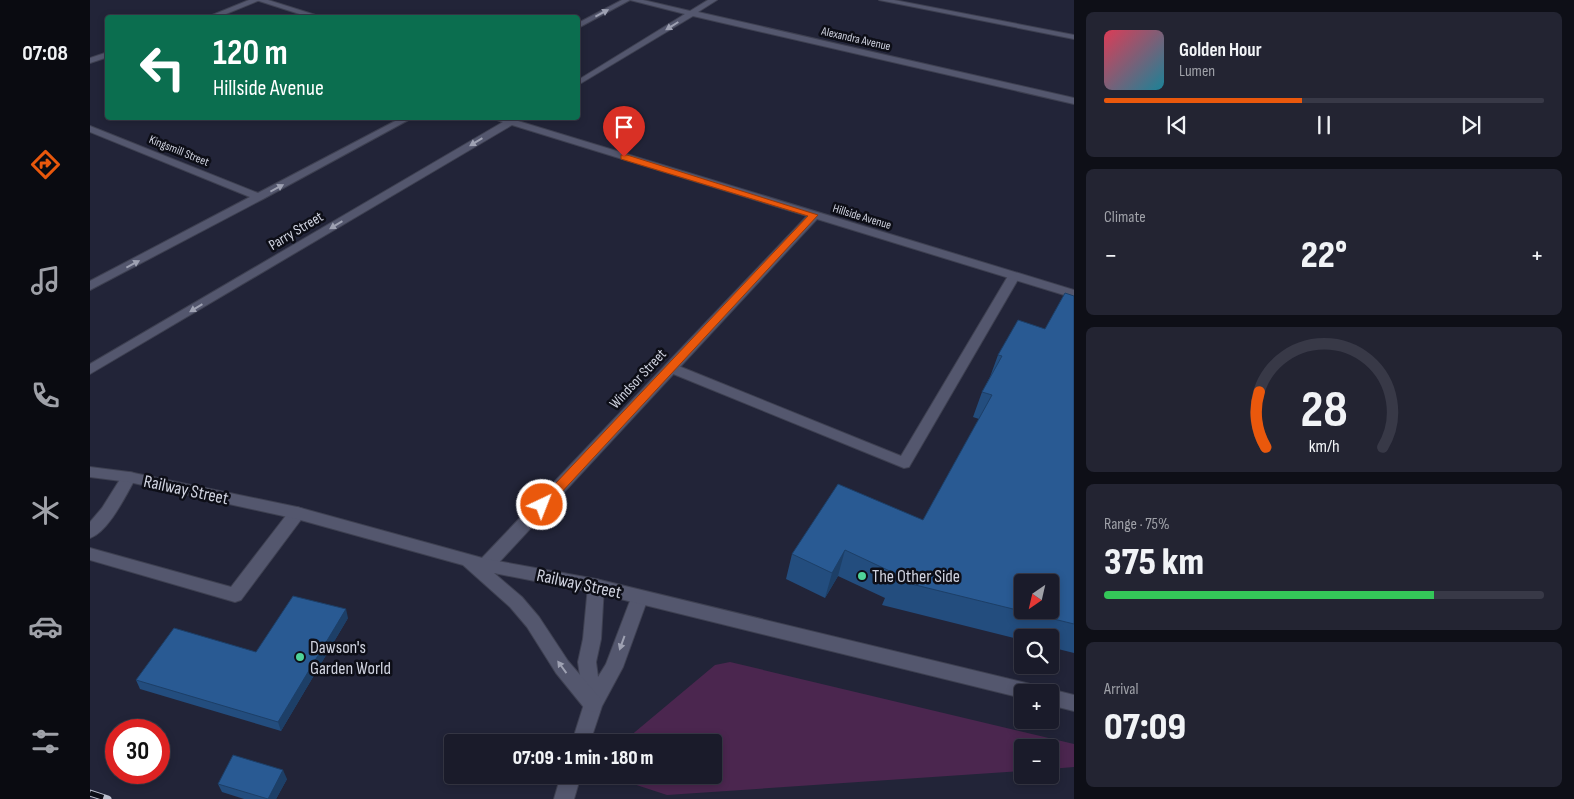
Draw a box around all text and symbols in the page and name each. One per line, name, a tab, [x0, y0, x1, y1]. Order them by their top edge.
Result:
one-way arrow	[595, 9, 610, 17]
one-way arrow	[665, 21, 678, 30]
street label: Alexandra Avenue	[819, 24, 892, 54]
text: 120 m	[213, 32, 288, 75]
icon: left	[130, 35, 195, 100]
text: Golden Hour	[1179, 39, 1262, 62]
text: 07:08	[22, 40, 68, 67]
text: Lumen	[1179, 62, 1215, 81]
text: Hillside Avenue	[213, 75, 324, 102]
pin	[603, 106, 645, 157]
icon: previous	[1163, 111, 1191, 139]
icon: pause	[1310, 111, 1338, 139]
icon: next	[1457, 111, 1485, 139]
icon: arrive	[610, 113, 638, 141]
street label: Kingsmill Street	[147, 132, 212, 170]
one-way arrow	[470, 138, 483, 147]
icon: directions	[28, 147, 63, 182]
one-way arrow	[270, 183, 283, 192]
street label: Hillside Avenue	[831, 201, 893, 233]
street label: Parry Street	[265, 207, 327, 255]
text: Climate	[1104, 208, 1146, 227]
one-way arrow	[330, 220, 343, 229]
text: 22°	[1301, 233, 1347, 278]
text: −	[1104, 239, 1118, 272]
text: +	[1530, 239, 1544, 272]
one-way arrow	[126, 260, 140, 268]
icon: music	[28, 263, 63, 298]
one-way arrow	[190, 303, 203, 312]
street label: Windsor Street	[605, 345, 671, 413]
icon: phone	[28, 378, 63, 413]
text: 28	[1300, 379, 1348, 442]
text: km/h	[1309, 436, 1339, 457]
street label: Railway Street	[142, 471, 231, 509]
position arrow	[515, 478, 567, 530]
icon: climate	[28, 493, 63, 528]
text: Range · 75%	[1104, 515, 1170, 534]
text: 375 km	[1104, 540, 1204, 585]
street label: Railway Street	[535, 565, 624, 603]
place label: The Other Side	[872, 566, 960, 587]
marker: The Other Side	[856, 570, 868, 582]
north arrow	[1014, 574, 1059, 619]
map controls	[1014, 574, 1059, 784]
icon: car	[28, 609, 63, 644]
button: search	[1014, 629, 1059, 674]
one-way arrow	[618, 636, 625, 651]
place label: Dawson's Garden World	[310, 637, 391, 679]
marker: Dawson's Garden World	[294, 651, 306, 663]
one-way arrow	[557, 661, 568, 674]
text: Arrival	[1104, 680, 1138, 699]
button: +	[1014, 684, 1059, 729]
text: 07:09	[1104, 705, 1186, 750]
speed limit sign: 30	[105, 719, 170, 784]
icon: filters	[28, 724, 63, 759]
button: −	[1014, 739, 1059, 784]
text: 07:09 · 1 min · 180 m	[513, 747, 653, 770]

